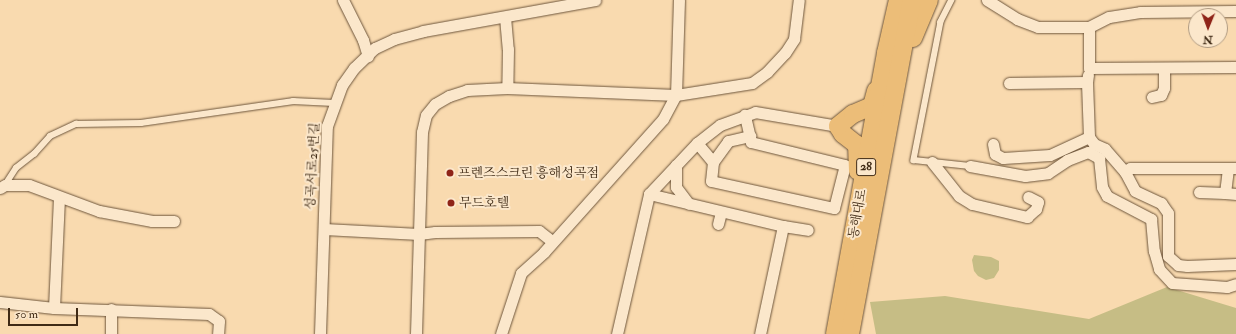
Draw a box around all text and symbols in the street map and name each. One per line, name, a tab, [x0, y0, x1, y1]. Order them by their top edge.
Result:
north arrow	[1188, 8, 1228, 48]
text: N	[1203, 33, 1213, 46]
street label: 성곡서로25번길	[303, 122, 323, 210]
road number: 28	[856, 157, 876, 177]
place label: 프렌즈스크린 흥해성곡점	[458, 165, 599, 181]
marker: 프렌즈스크린 흥해성곡점	[445, 168, 455, 178]
street label: 동해대로	[846, 188, 870, 240]
place label: 무드호텔	[459, 195, 509, 211]
marker: 무드호텔	[446, 198, 456, 208]
scale bar	[10, 300, 80, 326]
text: 50 m	[15, 307, 38, 322]

